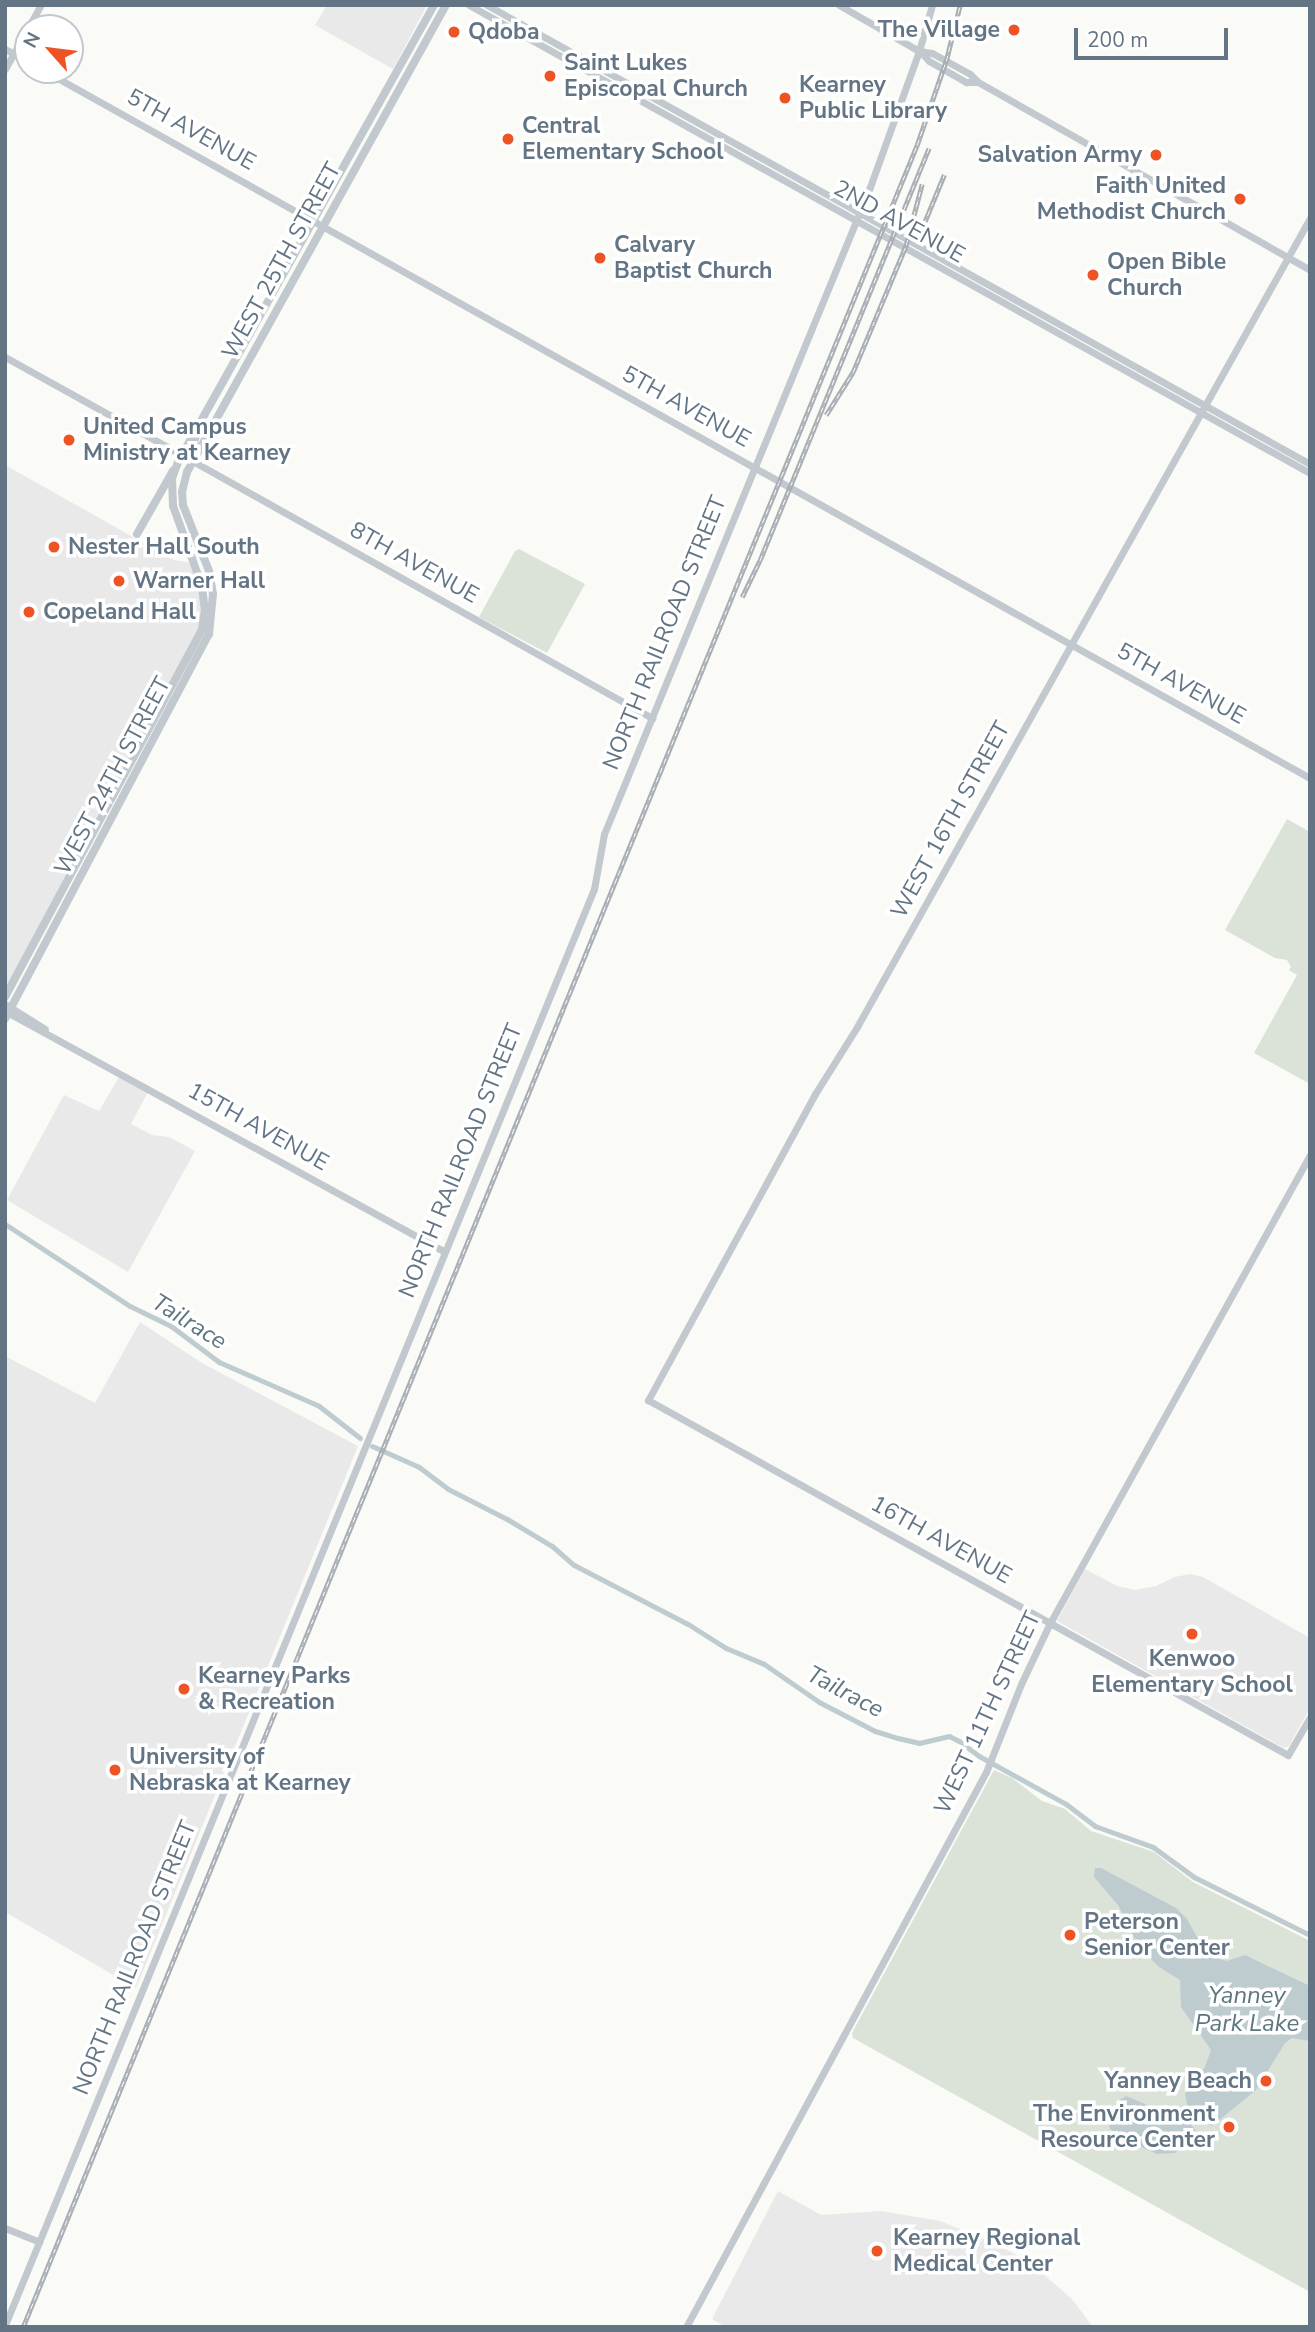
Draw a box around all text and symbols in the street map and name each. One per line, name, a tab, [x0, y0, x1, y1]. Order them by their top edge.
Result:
north arrow	[14, 14, 84, 84]
scale bar	[1077, 14, 1231, 58]
place label: The Village	[878, 16, 1000, 44]
place label: Qdoba	[468, 18, 539, 46]
marker: The Village	[1006, 22, 1022, 38]
marker: Qdoba	[446, 24, 462, 40]
text: 200 m	[1087, 26, 1148, 54]
text: N	[17, 28, 47, 52]
place label: Saint Lukes Episcopal Church	[564, 49, 748, 103]
marker: Saint Lukes Episcopal Church	[542, 68, 558, 84]
place label: Kearney Public Library	[799, 71, 947, 125]
street label: 5TH AVENUE	[122, 83, 260, 177]
marker: Kearney Public Library	[777, 90, 793, 106]
place label: Central Elementary School	[522, 112, 724, 166]
marker: Central Elementary School	[500, 131, 516, 147]
place label: Salvation Army	[978, 141, 1142, 169]
marker: Salvation Army	[1148, 147, 1164, 163]
street label: WEST 25TH STREET	[217, 158, 347, 364]
place label: Faith United Methodist Church	[1037, 172, 1226, 226]
street label: 2ND AVENUE	[829, 175, 969, 269]
marker: Faith United Methodist Church	[1232, 191, 1248, 207]
place label: Calvary Baptist Church	[614, 231, 772, 285]
place label: Open Bible Church	[1107, 248, 1226, 302]
marker: Calvary Baptist Church	[592, 250, 608, 266]
marker: Open Bible Church	[1085, 267, 1101, 283]
street label: 5TH AVENUE	[617, 360, 755, 454]
place label: United Campus Ministry at Kearney	[83, 413, 291, 467]
marker: United Campus Ministry at Kearney	[61, 432, 77, 448]
street label: NORTH RAILROAD STREET	[597, 492, 733, 774]
street label: 8TH AVENUE	[345, 516, 483, 610]
place label: Nester Hall South	[68, 533, 260, 561]
marker: Nester Hall South	[46, 539, 62, 555]
place label: Warner Hall	[133, 567, 265, 595]
marker: Warner Hall	[111, 573, 127, 589]
place label: Copeland Hall	[43, 598, 196, 626]
marker: Copeland Hall	[21, 604, 37, 620]
street label: 5TH AVENUE	[1112, 637, 1250, 731]
street label: WEST 24TH STREET	[49, 672, 177, 880]
street label: WEST 16TH STREET	[886, 717, 1016, 923]
street label: NORTH RAILROAD STREET	[393, 1020, 529, 1302]
street label: 15TH AVENUE	[183, 1077, 333, 1177]
water label: Tailrace	[146, 1288, 232, 1356]
street label: 16TH AVENUE	[866, 1490, 1016, 1590]
street label: WEST 11TH STREET	[929, 1607, 1047, 1819]
marker: Kenwoo Elementary School	[1184, 1626, 1200, 1642]
place label: Kenwoo Elementary School	[1091, 1645, 1293, 1699]
water label: Tailrace	[802, 1660, 888, 1724]
place label: Kearney Parks & Recreation	[198, 1662, 351, 1716]
marker: Kearney Parks & Recreation	[176, 1681, 192, 1697]
place label: University of Nebraska at Kearney	[129, 1743, 351, 1797]
marker: University of Nebraska at Kearney	[107, 1762, 123, 1778]
street label: NORTH RAILROAD STREET	[67, 1817, 203, 2099]
place label: Peterson Senior Center	[1084, 1908, 1230, 1962]
marker: Peterson Senior Center	[1062, 1927, 1078, 1943]
water label: Yanney Park Lake	[1195, 1982, 1299, 2038]
place label: Yanney Beach	[1104, 2067, 1252, 2095]
marker: Yanney Beach	[1258, 2073, 1274, 2089]
place label: The Environment Resource Center	[1033, 2100, 1215, 2154]
marker: The Environment Resource Center	[1221, 2119, 1237, 2135]
place label: Kearney Regional Medical Center	[893, 2224, 1080, 2278]
marker: Kearney Regional Medical Center	[867, 2241, 887, 2261]

